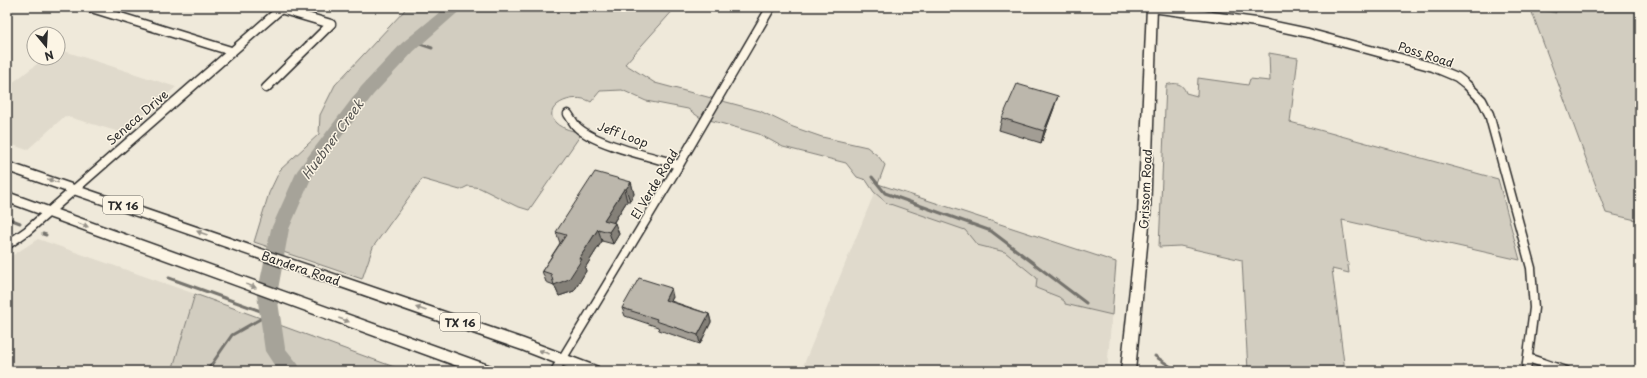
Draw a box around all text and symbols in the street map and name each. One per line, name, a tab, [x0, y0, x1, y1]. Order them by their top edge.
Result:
north arrow	[26, 26, 66, 66]
street label: Poss Road	[1396, 37, 1456, 71]
text: N	[42, 47, 56, 66]
street label: Seneca Drive	[102, 85, 172, 149]
water label: Huebner Creek	[296, 94, 368, 183]
street label: Jeff Loop	[595, 116, 651, 152]
street label: El Verde Road	[626, 146, 682, 222]
street label: Grissom Road	[1134, 149, 1156, 229]
one-way arrow	[47, 178, 59, 184]
road number: TX 16	[103, 196, 143, 214]
one-way arrow	[77, 223, 89, 229]
one-way arrow	[196, 230, 208, 236]
street label: Bandera Road	[259, 246, 343, 290]
one-way arrow	[245, 283, 257, 289]
one-way arrow	[415, 306, 427, 312]
road number: TX 16	[440, 313, 480, 331]
one-way arrow	[338, 317, 350, 323]
one-way arrow	[537, 349, 549, 355]

